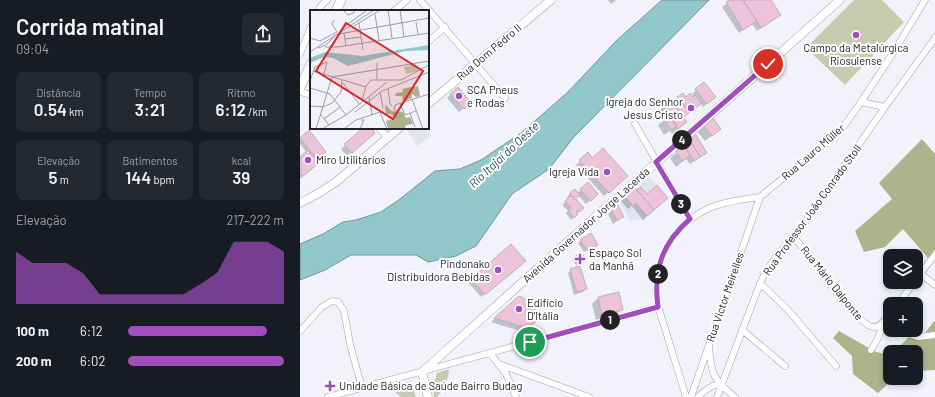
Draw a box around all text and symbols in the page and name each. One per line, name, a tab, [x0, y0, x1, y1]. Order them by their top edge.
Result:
inset map	[310, 10, 429, 129]
text: Corrida matinal	[16, 13, 164, 39]
button: share	[242, 13, 284, 55]
street label: Rua Dom Pedro II	[454, 21, 524, 82]
marker: Campo da Metalúrgica Riosulense	[851, 30, 861, 40]
text: 09:04	[16, 41, 49, 57]
place label: Campo da Metalúrgica Riosulense	[804, 41, 908, 67]
pin	[751, 47, 785, 81]
icon: check	[757, 53, 779, 75]
place label: SCA Pneus e Rodas	[467, 83, 518, 109]
text: Distância	[36, 86, 81, 99]
text: Tempo	[134, 86, 166, 99]
text: Ritmo	[227, 86, 256, 99]
marker: SCA Pneus e Rodas	[454, 91, 464, 101]
place label: Igreja do Senhor Jesus Cristo	[606, 95, 683, 121]
text: 0.54	[34, 99, 67, 119]
text: 3:21	[135, 99, 165, 119]
text: 6:12	[216, 99, 246, 119]
marker: Igreja do Senhor Jesus Cristo	[686, 103, 696, 113]
text: km	[67, 105, 84, 118]
text: /km	[246, 105, 267, 118]
water label: Rio Itajaí do Oeste	[465, 118, 541, 190]
street label: Rua Lauro Müller	[779, 121, 847, 182]
pin: 4	[672, 130, 692, 150]
text: 4	[679, 133, 685, 146]
street label: Rua Professor João Conrado Stoll	[760, 142, 863, 278]
place label: Miro Utilitários	[316, 153, 386, 166]
text: Elevação	[37, 154, 80, 167]
text: Batimentos	[122, 154, 178, 167]
text: kcal	[232, 154, 251, 167]
marker: Miro Utilitários	[303, 155, 313, 165]
street label: Avenida Governador Jorge Lacerda	[520, 164, 652, 285]
place label: Igreja Vida	[549, 165, 599, 178]
text: 5	[49, 167, 58, 187]
text: 144	[125, 167, 151, 187]
text: 39	[232, 167, 250, 187]
marker: Igreja Vida	[602, 167, 612, 177]
text: m	[58, 173, 69, 186]
text: bpm	[151, 173, 175, 186]
pin: 3	[671, 194, 691, 214]
text: 3	[678, 197, 684, 210]
text: Elevação	[16, 212, 67, 228]
text: 217–222 m	[226, 212, 284, 228]
street label: Rua Mário Dalponte	[799, 243, 866, 322]
place label: Espaço Sol da Manhã	[589, 246, 641, 272]
map controls	[883, 249, 923, 385]
button: layers	[883, 249, 923, 289]
street label: Rua Victor Meirelles	[703, 250, 746, 343]
marker: Espaço Sol da Manhã	[574, 253, 586, 265]
place label: Pindonako Distribuidora Bebidas	[387, 257, 490, 283]
pin: 2	[648, 264, 668, 284]
marker: Pindonako Distribuidora Bebidas	[493, 265, 503, 275]
text: 2	[655, 267, 661, 280]
place label: Edifício D'Itália	[527, 296, 563, 322]
button: +	[883, 297, 923, 337]
marker: Edifício D'Itália	[514, 304, 524, 314]
pin: 1	[600, 310, 620, 330]
text: 1	[608, 313, 612, 326]
text: 100 m	[16, 323, 49, 339]
text: 6:12	[80, 323, 103, 339]
pin	[513, 325, 547, 359]
icon: arrive	[519, 331, 541, 353]
button: −	[883, 345, 923, 385]
text: 200 m	[16, 353, 52, 369]
text: 6:02	[80, 353, 105, 369]
place label: Unidade Básica de Saúde Bairro Budag	[339, 379, 522, 392]
marker: Unidade Básica de Saúde Bairro Budag	[324, 380, 336, 392]

